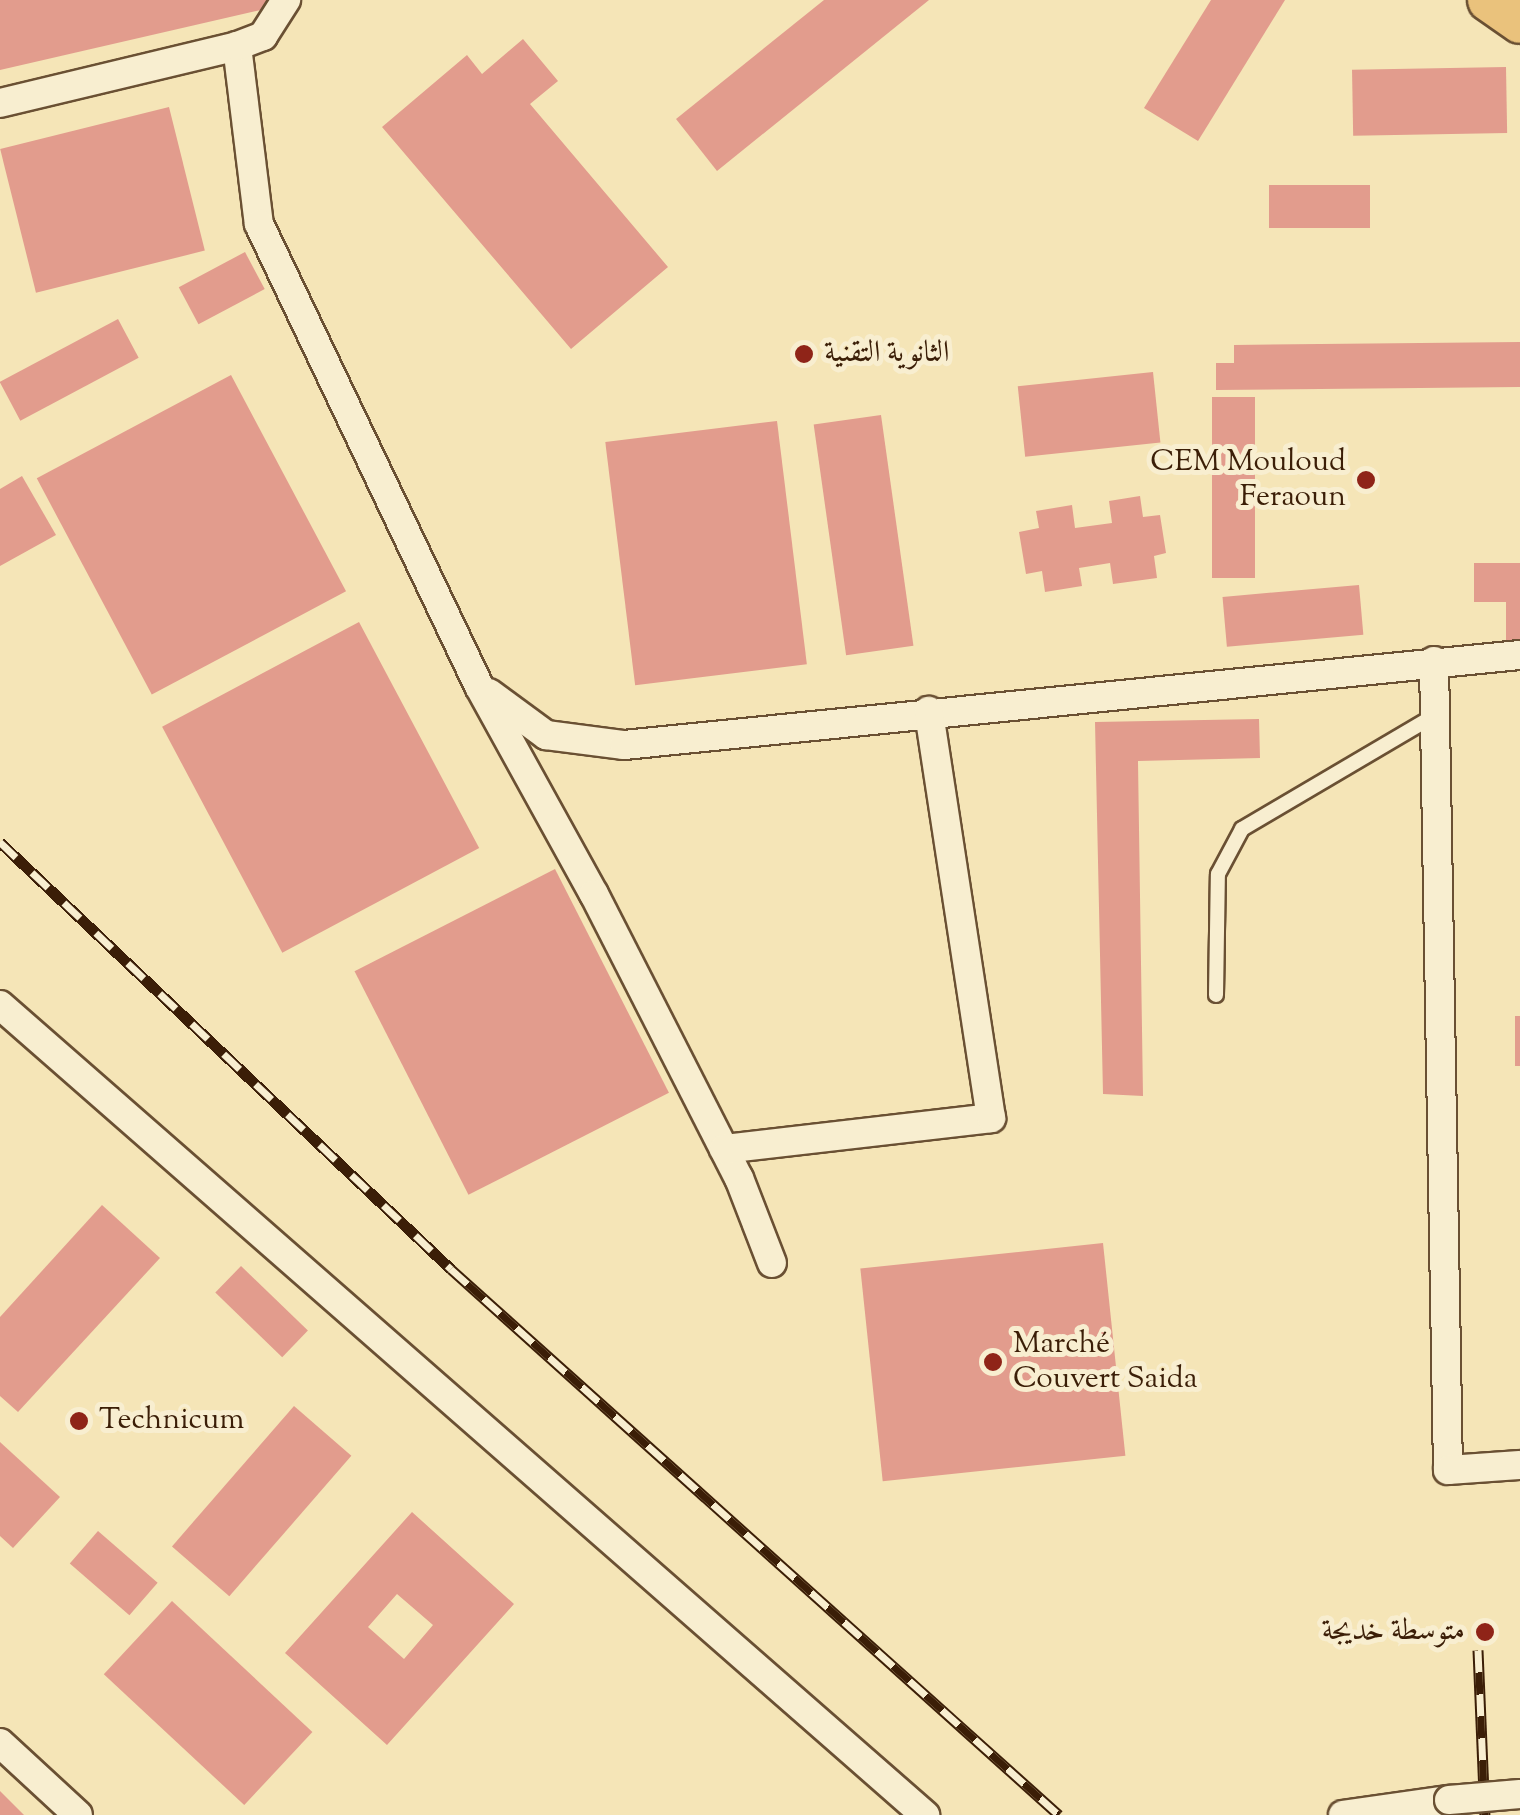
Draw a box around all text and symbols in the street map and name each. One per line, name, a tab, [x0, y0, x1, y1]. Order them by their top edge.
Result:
place label: الثانوية التقنية	[824, 336, 950, 372]
marker: الثانوية التقنية	[793, 343, 815, 365]
place label: CEM Mouloud Feraoun	[1150, 445, 1346, 516]
marker: CEM Mouloud Feraoun	[1355, 469, 1377, 491]
place label: Marché Couvert Saida	[1013, 1327, 1198, 1398]
marker: Marché Couvert Saida	[982, 1351, 1004, 1373]
place label: Technicum	[99, 1403, 244, 1439]
marker: Technicum	[68, 1410, 90, 1432]
place label: متوسطة خديجة	[1321, 1614, 1465, 1650]
marker: متوسطة خديجة	[1474, 1621, 1496, 1643]

